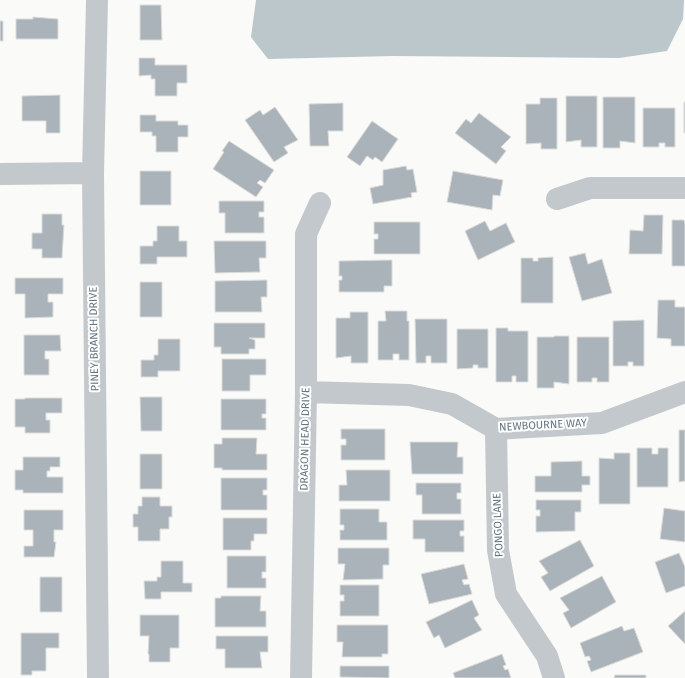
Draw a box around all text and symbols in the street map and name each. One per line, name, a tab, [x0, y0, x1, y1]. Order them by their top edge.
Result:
street label: PINEY BRANCH DRIVE	[87, 286, 101, 391]
street label: DRAGON HEAD DRIVE	[298, 387, 312, 491]
street label: NEWBOURNE WAY	[499, 416, 587, 434]
street label: PONGO LANE	[490, 493, 506, 557]

